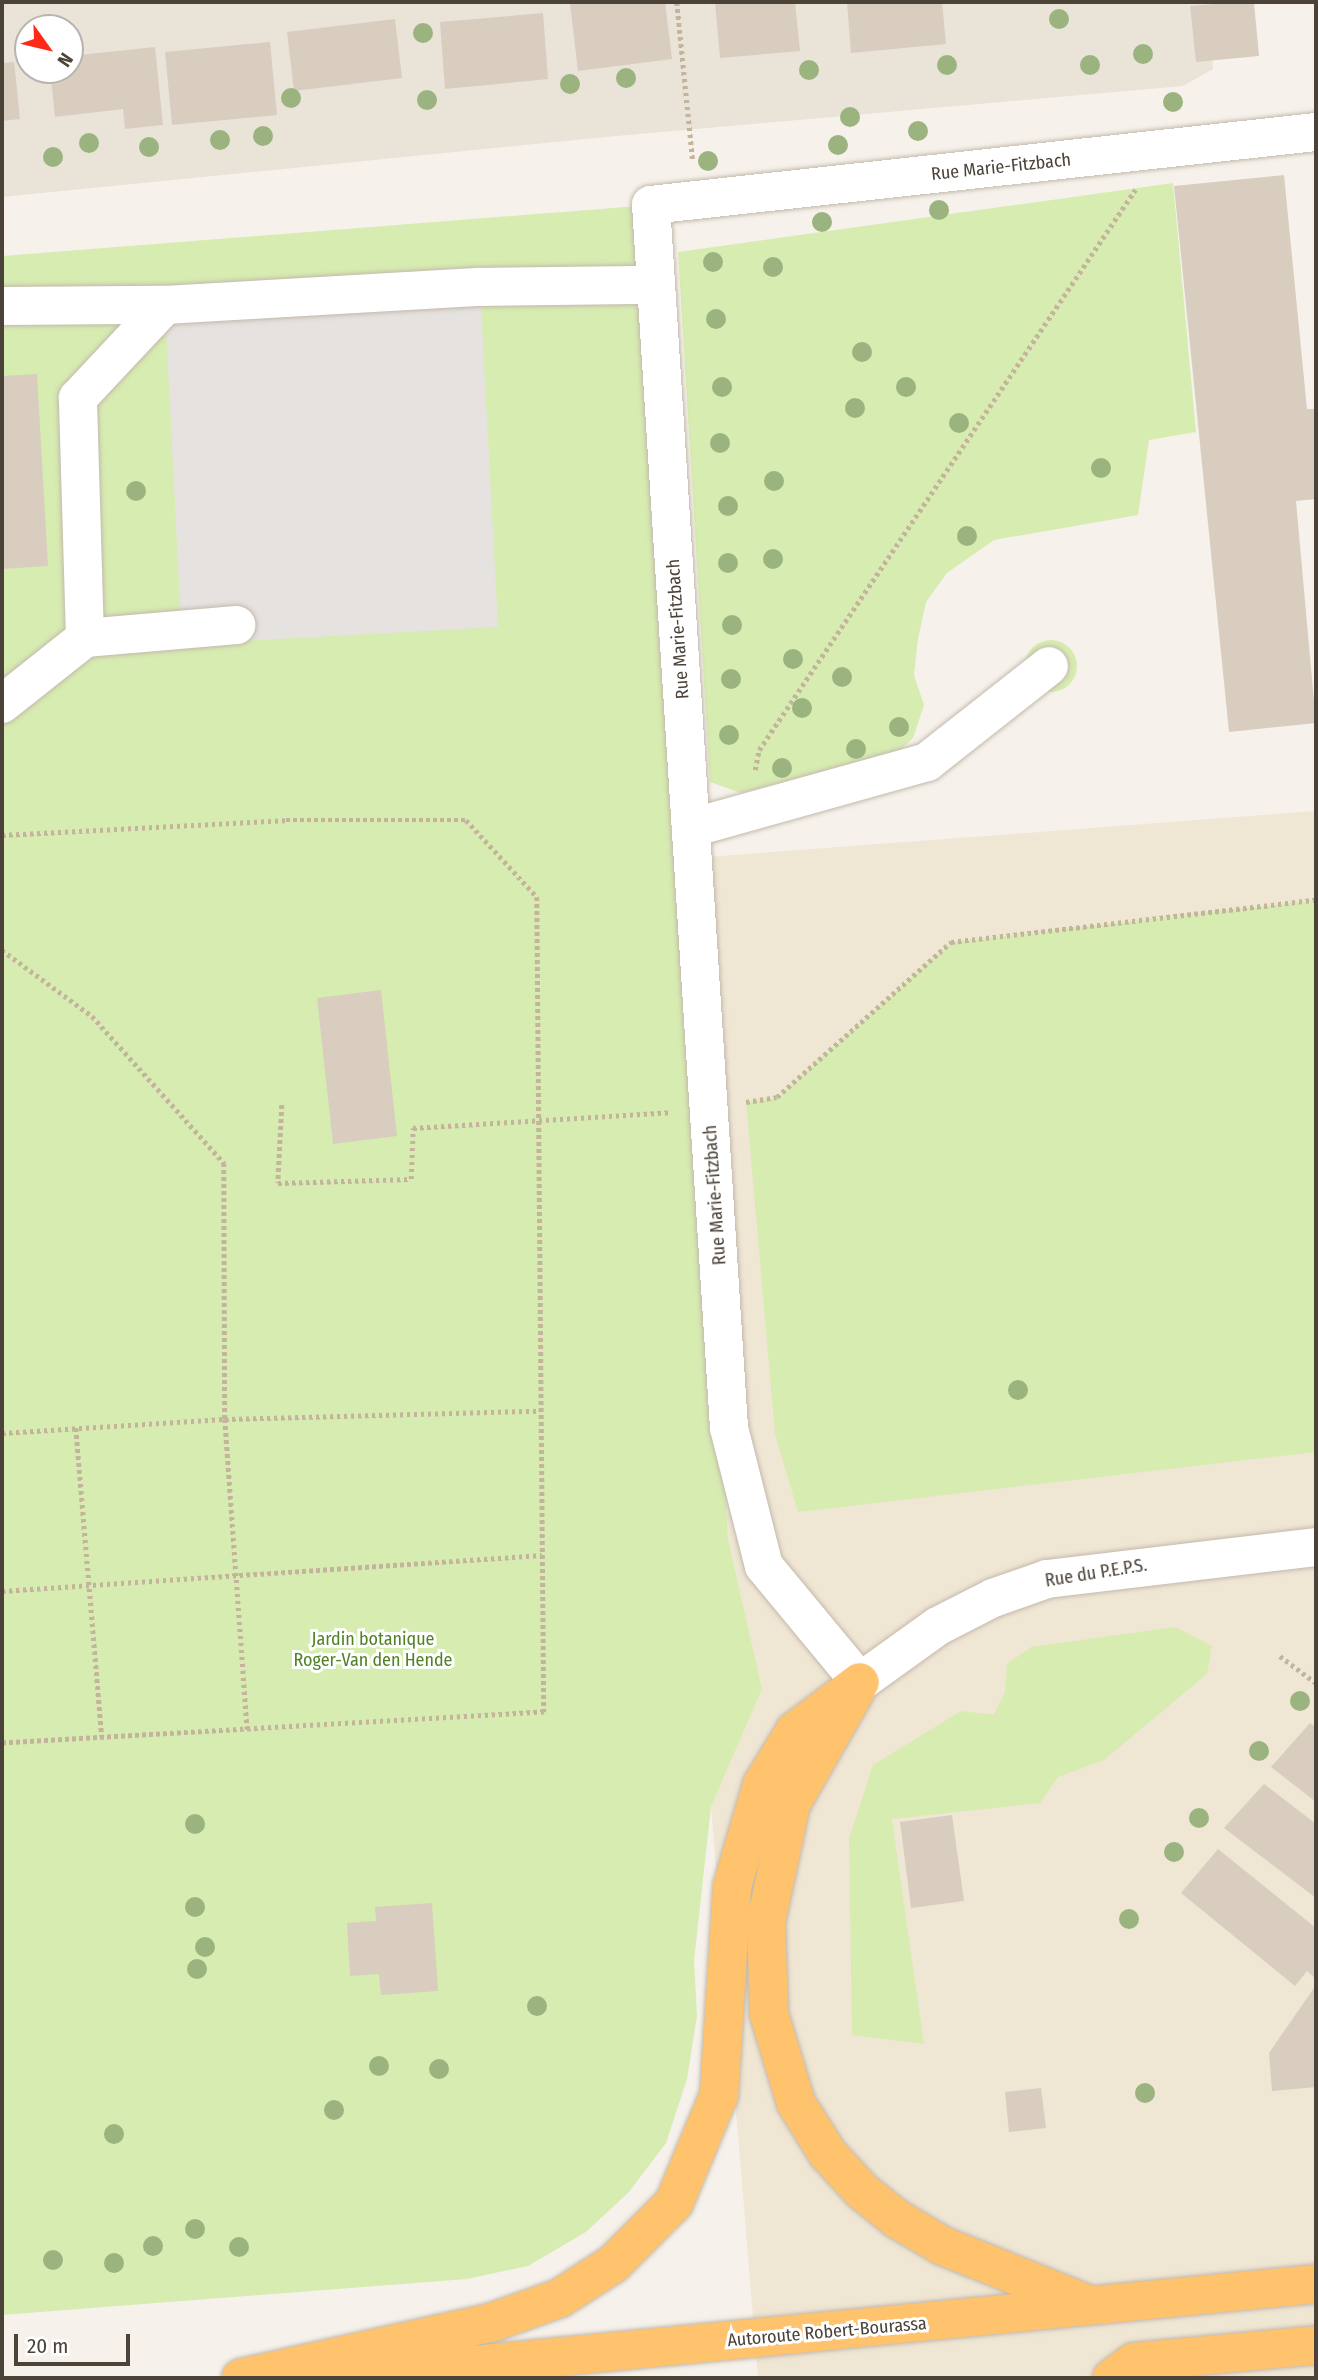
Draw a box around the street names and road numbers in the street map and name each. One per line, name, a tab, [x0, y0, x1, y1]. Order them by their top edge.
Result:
street label: Rue Marie-Fitzbach	[930, 149, 1072, 185]
street label: Rue Marie-Fitzbach	[662, 558, 694, 700]
street label: Rue Marie-Fitzbach	[699, 1124, 731, 1266]
street label: Rue du P.E.P.S.	[1044, 1554, 1148, 1592]
street label: Autoroute Robert-Bourassa	[726, 2313, 928, 2351]

